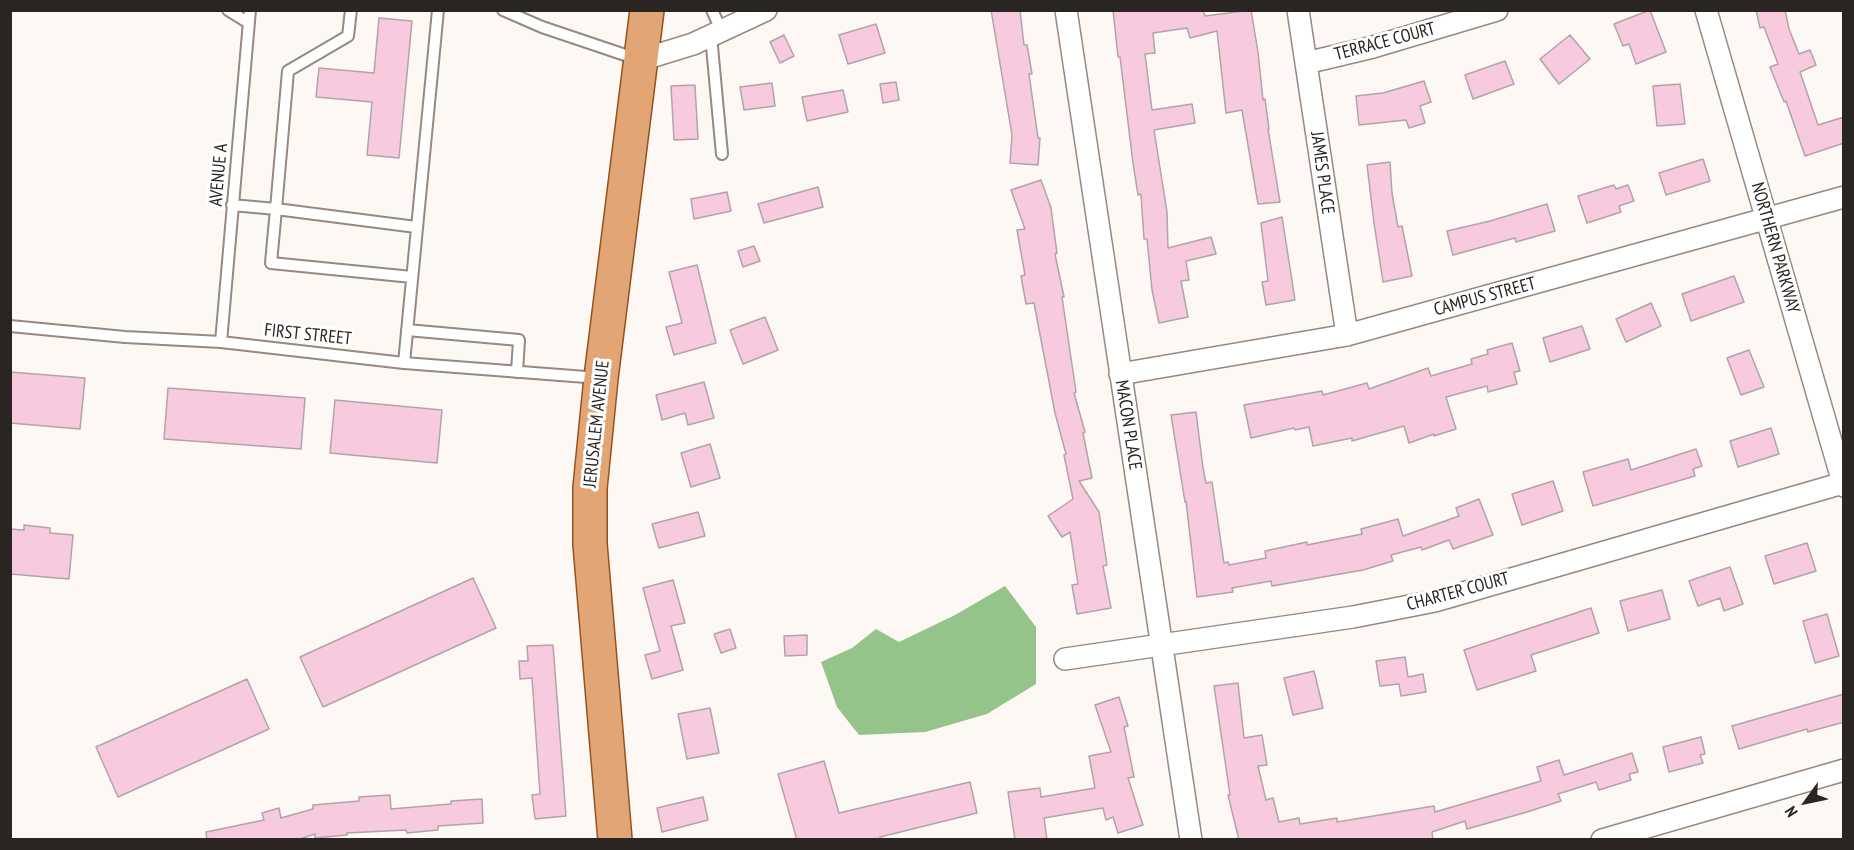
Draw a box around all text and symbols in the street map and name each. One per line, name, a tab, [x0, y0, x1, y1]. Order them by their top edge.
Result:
street label: TERRACE COURT	[1332, 18, 1438, 66]
street label: JAMES PLACE	[1306, 130, 1338, 216]
street label: AVENUE A	[205, 143, 233, 207]
street label: NORTHERN PARKWAY	[1746, 180, 1804, 316]
street label: CAMPUS STREET	[1432, 273, 1538, 321]
street label: FIRST STREET	[263, 320, 353, 350]
street label: JERUSALEM AVENUE	[580, 360, 614, 488]
street label: MACON PLACE	[1110, 379, 1146, 471]
street label: CHARTER COURT	[1404, 568, 1512, 616]
north arrow	[1776, 772, 1836, 832]
text: N	[1780, 803, 1802, 821]

